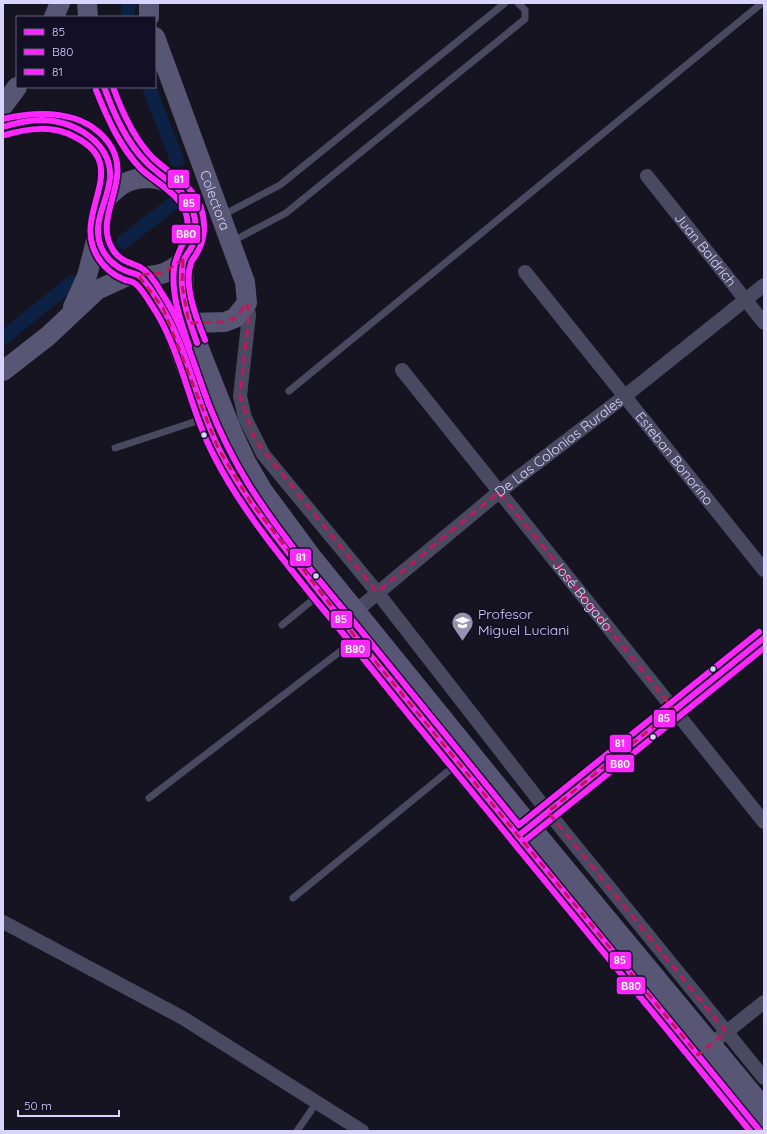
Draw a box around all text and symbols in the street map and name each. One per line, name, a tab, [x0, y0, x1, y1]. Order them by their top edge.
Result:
legend	[16, 16, 156, 88]
text: 85	[52, 24, 65, 39]
text: B80	[52, 44, 73, 59]
text: 81	[52, 64, 63, 79]
street label: Colectora	[196, 168, 234, 233]
line badge: 81	[167, 169, 190, 189]
text: 81	[174, 172, 184, 186]
line badge: 85	[178, 193, 201, 212]
text: 85	[183, 196, 195, 210]
street label: Juan Baldrich	[671, 209, 740, 290]
line badge: B80	[171, 224, 201, 244]
text: B80	[176, 227, 196, 241]
street label: De Las Colonias Rurales	[491, 392, 626, 501]
street label: Esteban Bonorino	[631, 408, 718, 509]
unlabelled marker	[199, 430, 209, 440]
line badge: 81	[289, 548, 312, 567]
text: 81	[296, 550, 306, 564]
street label: José Bogado	[549, 556, 617, 635]
unlabelled marker	[311, 571, 321, 581]
place label: Profesor Miguel Luciani	[478, 605, 569, 639]
school or university icon: Profesor Miguel Luciani	[449, 609, 475, 642]
line badge: 85	[330, 610, 353, 629]
text: 85	[335, 612, 347, 626]
line badge: B80	[340, 639, 371, 658]
text: B80	[345, 642, 365, 656]
unlabelled marker	[708, 664, 718, 674]
line badge: 85	[653, 709, 676, 728]
text: 85	[658, 711, 670, 725]
unlabelled marker	[648, 732, 658, 742]
line badge: 81	[609, 734, 632, 753]
text: 81	[615, 736, 625, 750]
line badge: B80	[605, 754, 635, 773]
text: B80	[610, 757, 630, 771]
line badge: 85	[609, 951, 632, 970]
text: 85	[614, 953, 626, 967]
line badge: B80	[616, 976, 646, 995]
text: B80	[621, 979, 641, 993]
scale bar	[18, 1092, 119, 1118]
text: 50 m	[24, 1098, 52, 1113]

